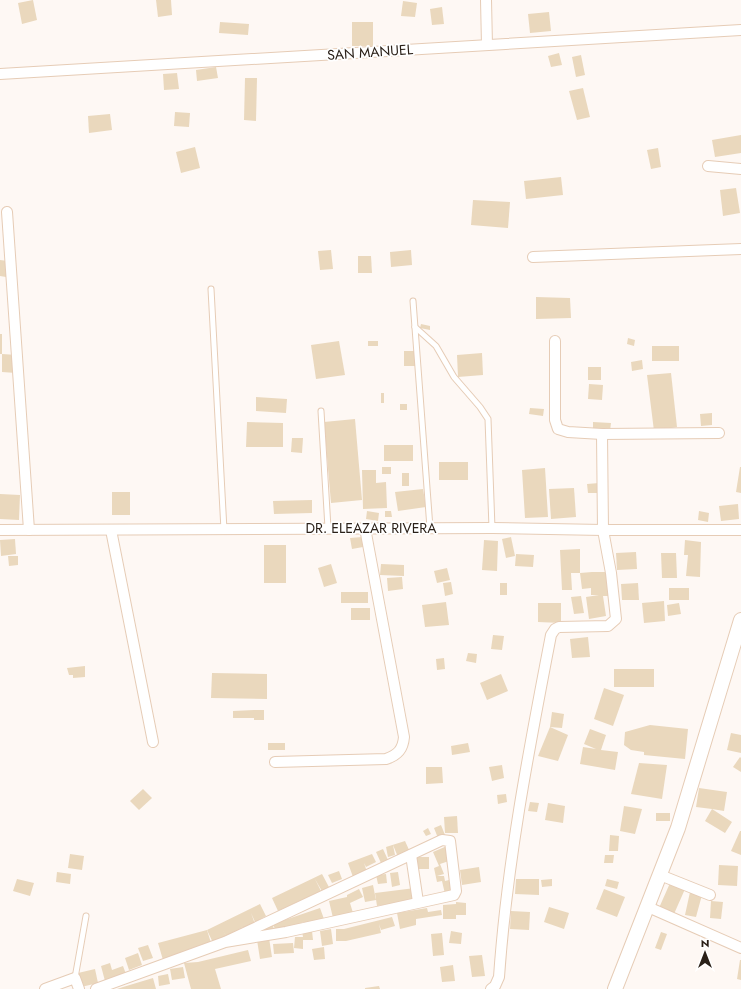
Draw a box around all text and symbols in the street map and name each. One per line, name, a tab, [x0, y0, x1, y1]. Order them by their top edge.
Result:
street label: SAN MANUEL	[326, 39, 414, 65]
street label: DR. ELEAZAR RIVERA	[306, 518, 437, 538]
north arrow	[685, 933, 725, 973]
text: N	[701, 935, 709, 951]

